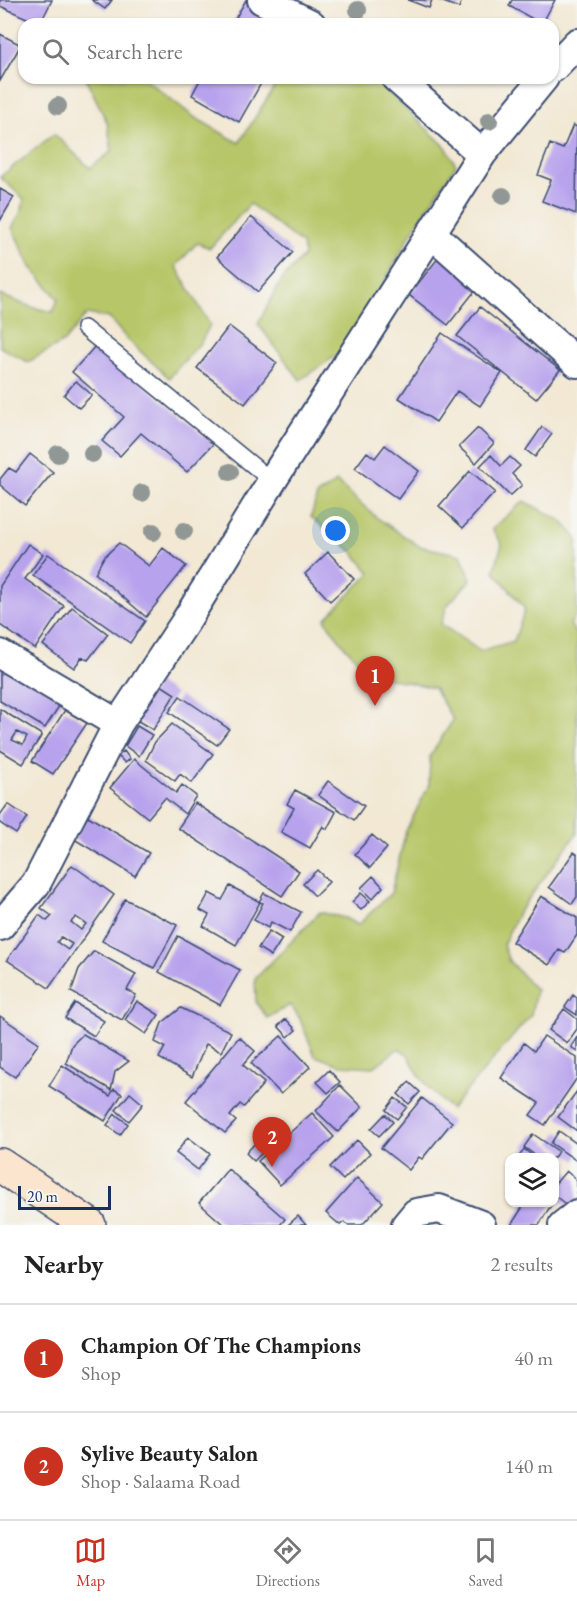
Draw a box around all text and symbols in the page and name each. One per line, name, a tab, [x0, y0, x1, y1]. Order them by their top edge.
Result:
search box	[18, 18, 559, 84]
icon: search	[39, 35, 72, 68]
text: Search here	[87, 37, 182, 66]
your location	[321, 516, 350, 545]
pin: 1	[356, 656, 394, 706]
pin: 2	[252, 1118, 292, 1167]
map controls	[505, 1153, 559, 1207]
button: layers	[505, 1153, 559, 1207]
scale bar	[18, 1183, 111, 1210]
text: 20 m	[27, 1186, 58, 1207]
text: Nearby	[24, 1247, 104, 1281]
text: 2 results	[490, 1251, 553, 1277]
text: Champion Of The Champions	[81, 1331, 361, 1360]
text: 1	[38, 1345, 49, 1371]
text: 40 m	[514, 1345, 553, 1371]
text: Shop	[81, 1360, 121, 1386]
text: Sylive Beauty Salon	[81, 1439, 258, 1468]
text: 2	[38, 1453, 49, 1479]
text: 140 m	[505, 1453, 553, 1479]
text: Shop · Salaama Road	[81, 1468, 240, 1494]
tab: Map	[74, 1534, 107, 1591]
tab: Directions	[256, 1534, 320, 1591]
tab: Saved	[468, 1534, 503, 1591]

